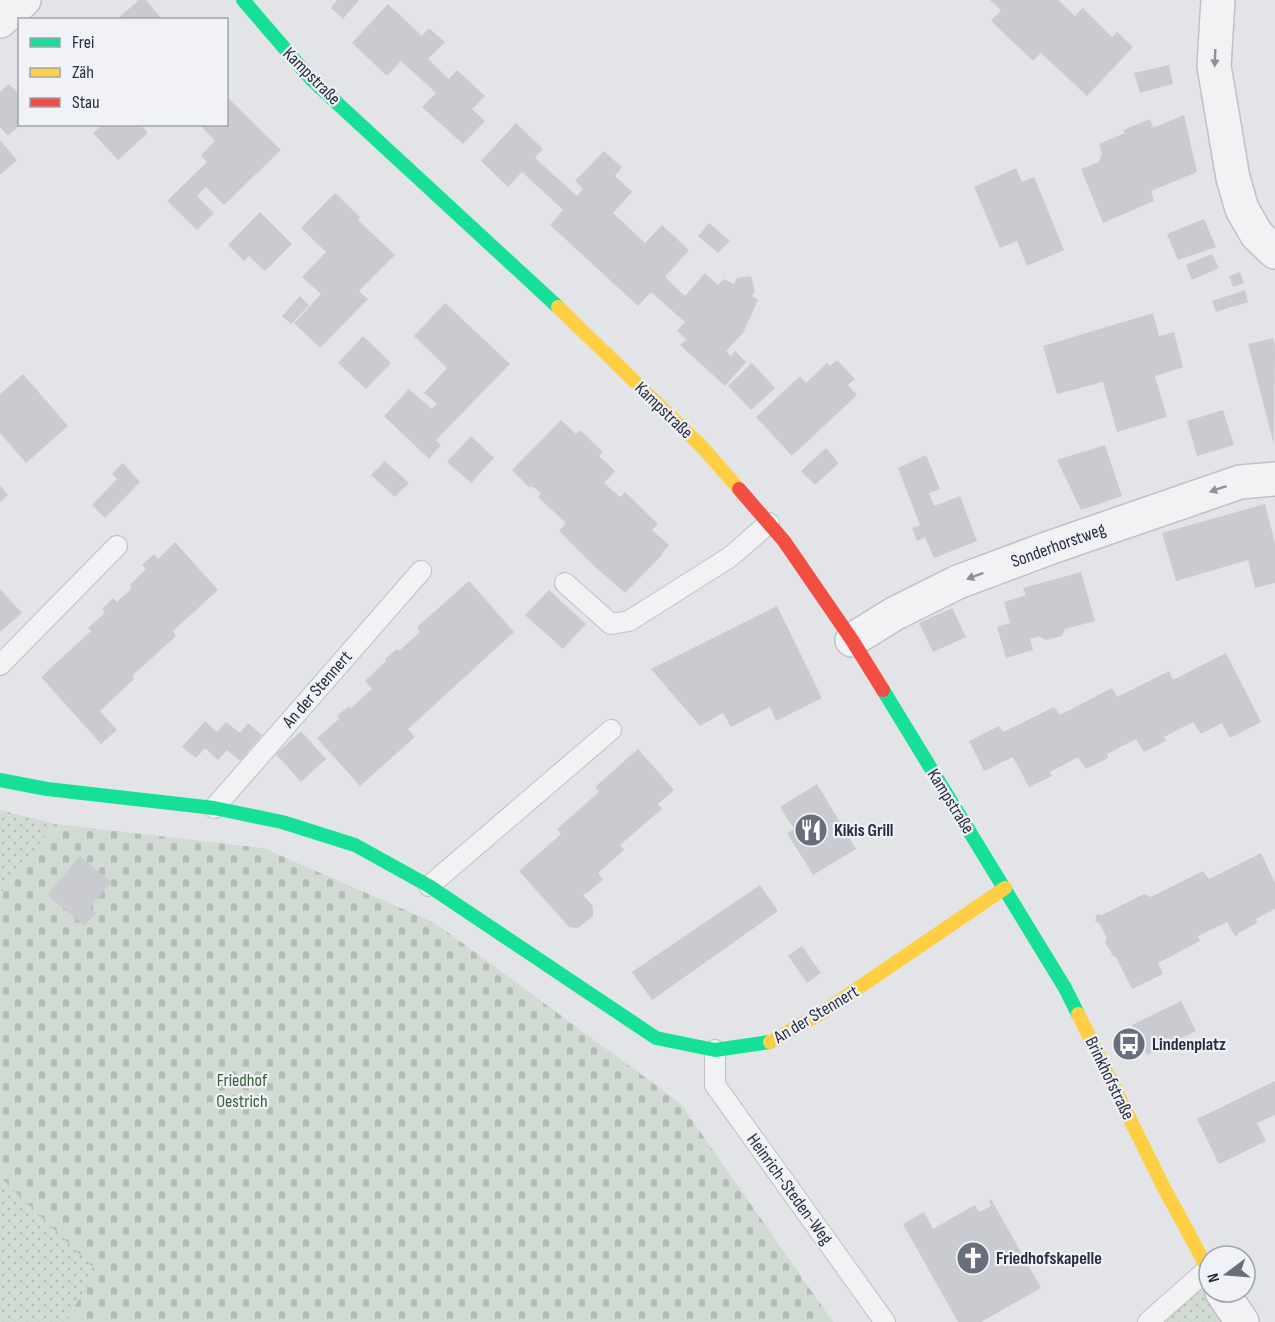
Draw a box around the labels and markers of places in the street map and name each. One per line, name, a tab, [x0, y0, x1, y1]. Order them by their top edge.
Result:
restaurant icon: Kikis Grill	[793, 812, 829, 848]
place label: Kikis Grill	[834, 820, 893, 841]
bus stop icon: Lindenplatz	[1111, 1026, 1147, 1062]
place label: Lindenplatz	[1152, 1034, 1226, 1055]
church icon: Friedhofskapelle	[955, 1240, 991, 1276]
place label: Friedhofskapelle	[996, 1248, 1102, 1269]

